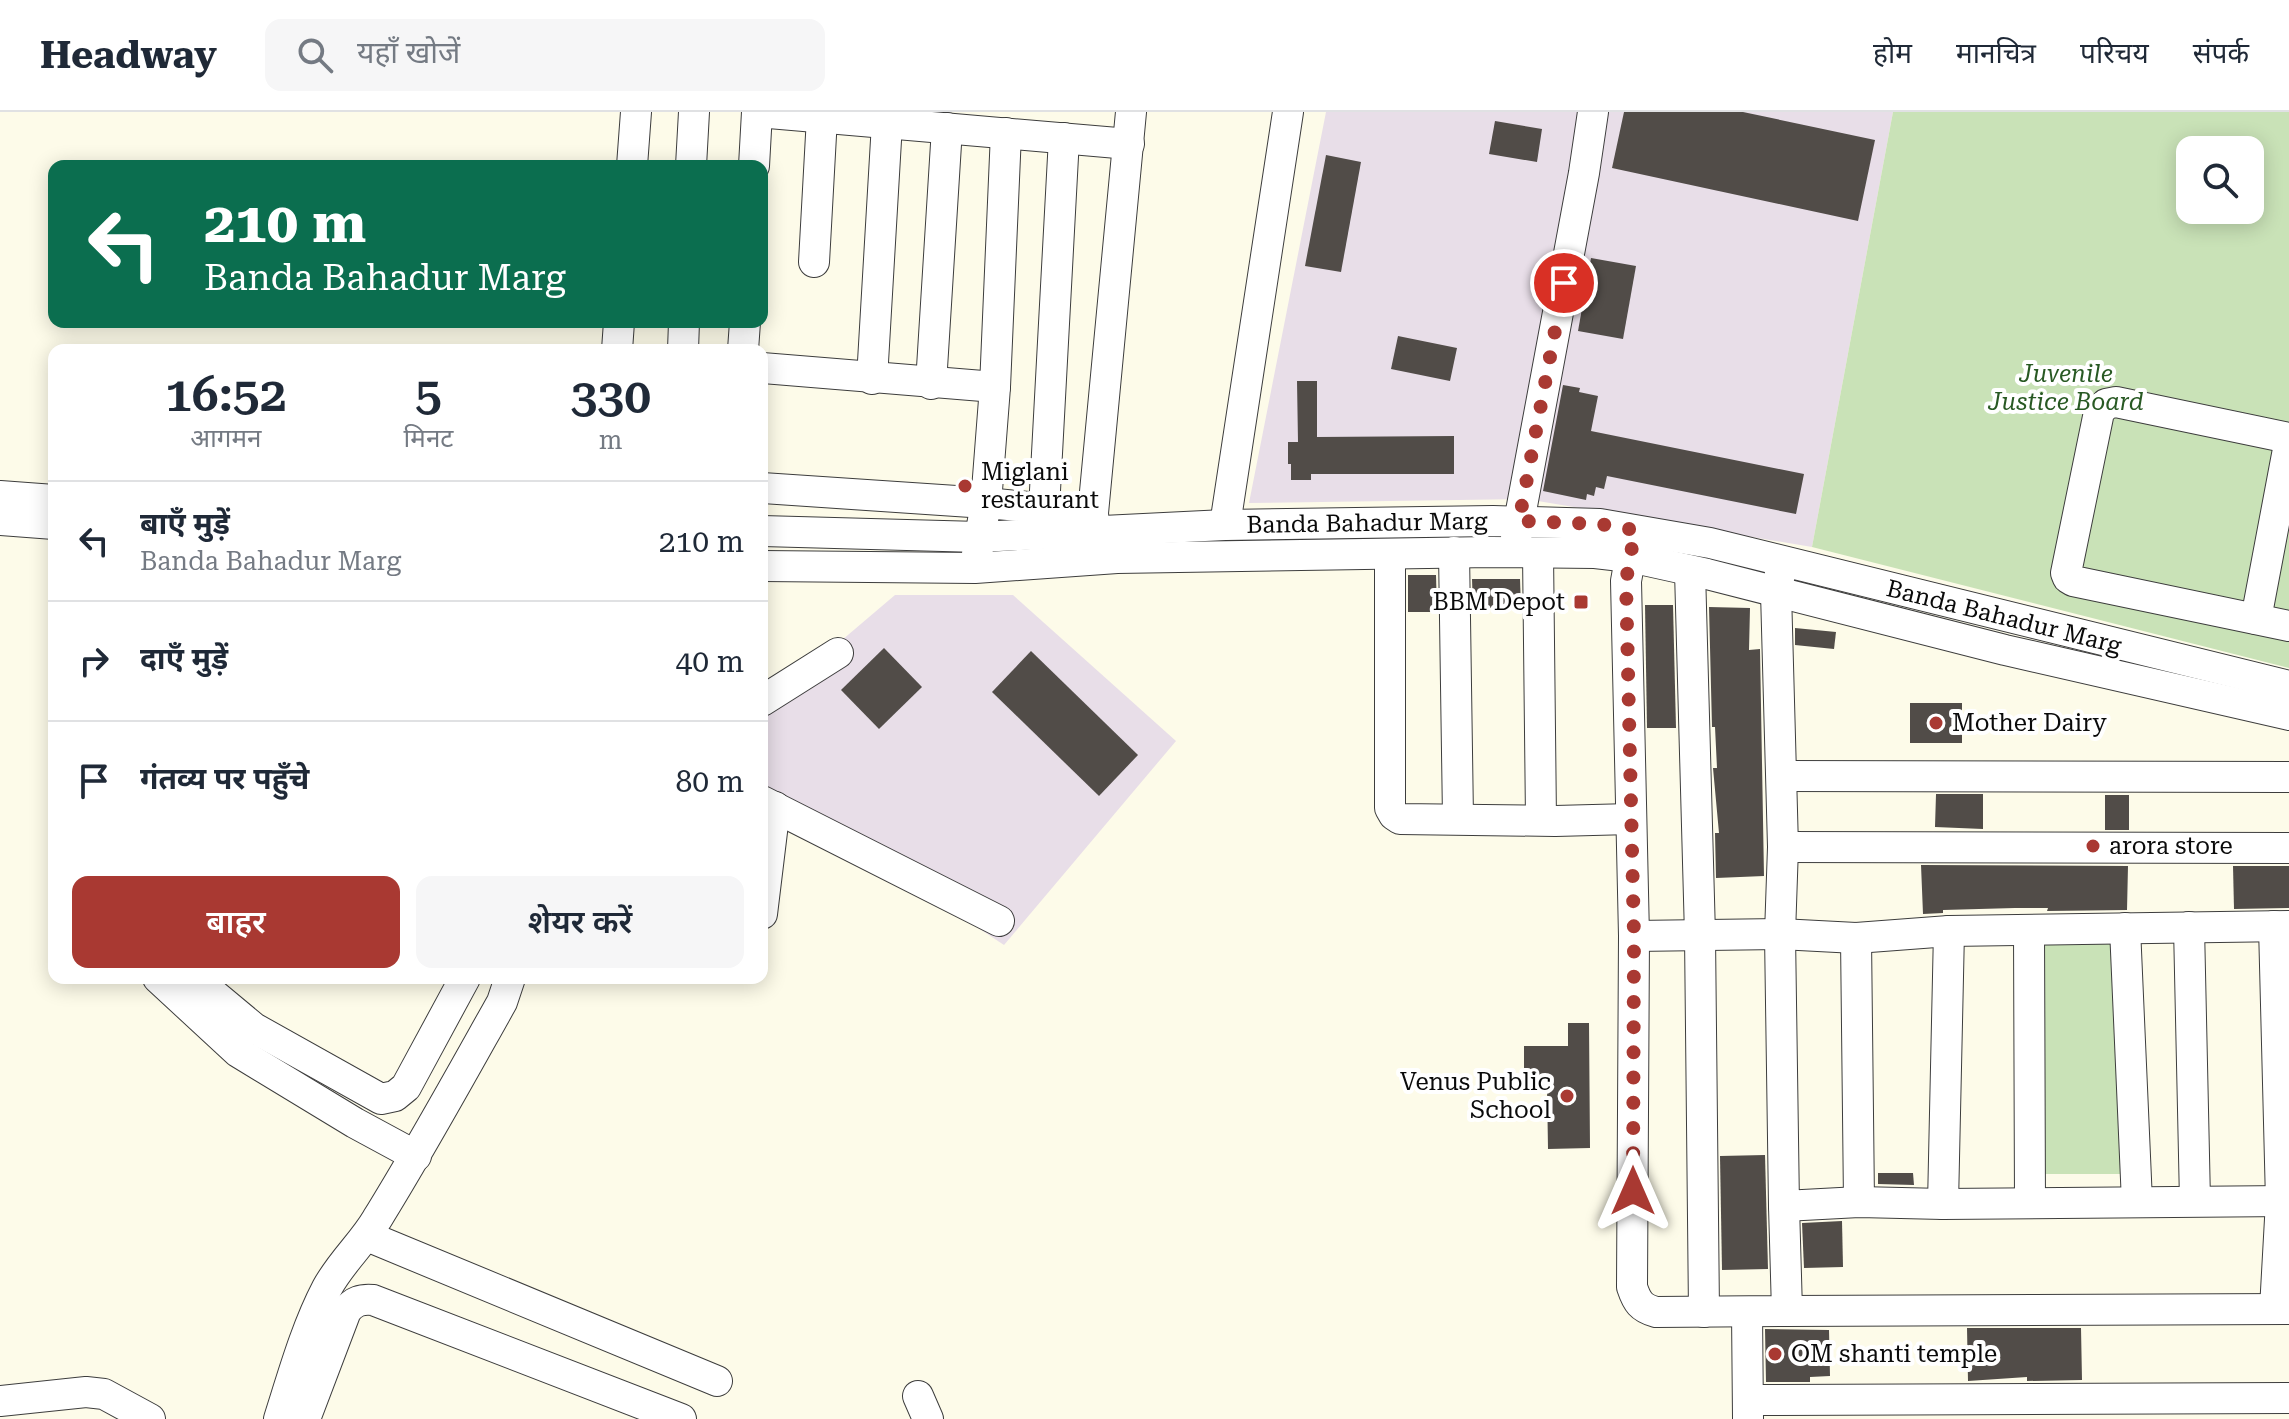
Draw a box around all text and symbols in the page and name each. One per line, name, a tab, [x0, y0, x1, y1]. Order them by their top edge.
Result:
search box	[265, 19, 825, 91]
text: Headway	[40, 33, 217, 77]
icon: search	[293, 33, 337, 77]
text: यहाँ खोजें	[357, 35, 460, 70]
text: होम	[1873, 37, 1912, 70]
text: मानचित्र	[1956, 37, 2036, 70]
text: परिचय	[2080, 37, 2149, 70]
text: संपर्क	[2193, 37, 2249, 70]
map controls	[2176, 136, 2264, 224]
button: search	[2176, 136, 2264, 224]
text: 210 m	[204, 190, 366, 256]
icon: left	[72, 192, 176, 296]
pin	[1530, 249, 1598, 317]
text: Banda Bahadur Marg	[204, 257, 566, 299]
icon: arrive	[1542, 261, 1586, 305]
park label: Juvenile Justice Board	[1987, 360, 2144, 416]
text: 16:52	[165, 367, 287, 423]
text: 5	[415, 367, 442, 423]
text: 330	[570, 369, 651, 425]
text: आगमन	[190, 423, 261, 453]
text: मिनट	[404, 423, 453, 453]
text: m	[599, 425, 623, 455]
place label: Miglani restaurant	[981, 458, 1099, 514]
marker: Miglani restaurant	[956, 477, 974, 495]
text: बाएँ मुड़ें	[140, 506, 230, 541]
street label: Banda Bahadur Marg	[1246, 507, 1488, 539]
icon: left	[72, 519, 116, 563]
text: 210 m	[659, 524, 744, 559]
text: Banda Bahadur Marg	[140, 546, 401, 576]
street label: Banda Bahadur Marg	[1884, 574, 2125, 660]
place label: BBM Depot	[1433, 588, 1565, 616]
marker: BBM Depot	[1572, 593, 1590, 611]
icon: right	[72, 639, 116, 683]
text: दाएँ मुड़ें	[140, 641, 228, 676]
text: 40 m	[675, 644, 744, 679]
place label: Mother Dairy	[1952, 709, 2107, 737]
marker: Mother Dairy	[1927, 714, 1945, 732]
icon: arrive	[72, 759, 116, 803]
text: गंतव्य पर पहुँचे	[140, 761, 309, 796]
text: 80 m	[675, 764, 744, 799]
place label: arora store	[2109, 832, 2233, 860]
marker: arora store	[2084, 837, 2102, 855]
button: बाहर	[72, 876, 400, 968]
button: शेयर करें	[416, 876, 744, 968]
place label: Venus Public School	[1400, 1068, 1551, 1124]
marker: Venus Public School	[1558, 1087, 1576, 1105]
position arrow	[1591, 1149, 1675, 1233]
place label: OM shanti temple	[1791, 1340, 1997, 1368]
marker: OM shanti temple	[1766, 1345, 1784, 1363]

